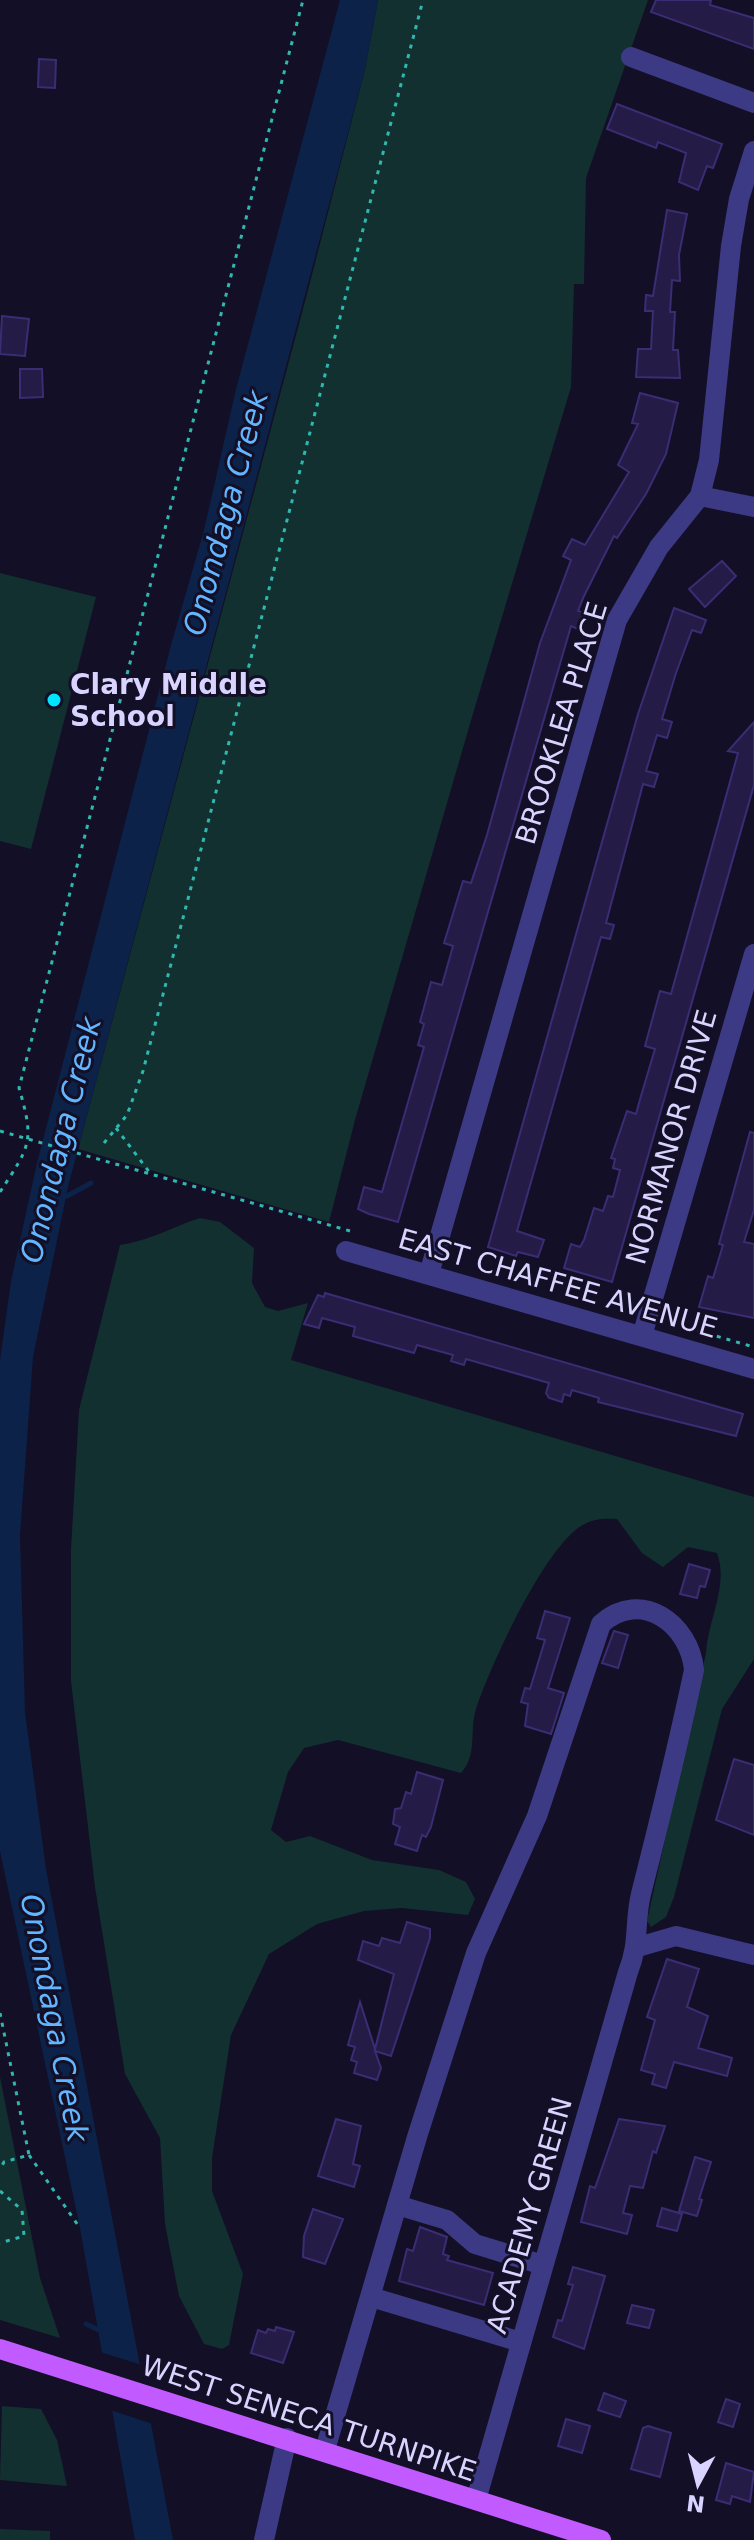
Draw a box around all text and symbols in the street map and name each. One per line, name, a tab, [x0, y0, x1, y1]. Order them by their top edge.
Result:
water label: Onondaga Creek	[176, 385, 275, 639]
street label: BROOKLEA PLACE	[509, 598, 614, 848]
place label: Clary Middle School	[70, 668, 267, 733]
marker: Clary Middle School	[45, 691, 63, 709]
street label: NORMANOR DRIVE	[619, 1006, 724, 1268]
water label: Onondaga Creek	[13, 1012, 108, 1266]
street label: EAST CHAFFEE AVENUE	[395, 1222, 721, 1345]
water label: Onondaga Creek	[13, 1891, 96, 2147]
street label: ACADEMY GREEN	[480, 2093, 579, 2337]
street label: WEST SENECA TURNPIKE	[137, 2349, 480, 2488]
north arrow	[658, 2444, 738, 2524]
text: N	[685, 2490, 706, 2517]

